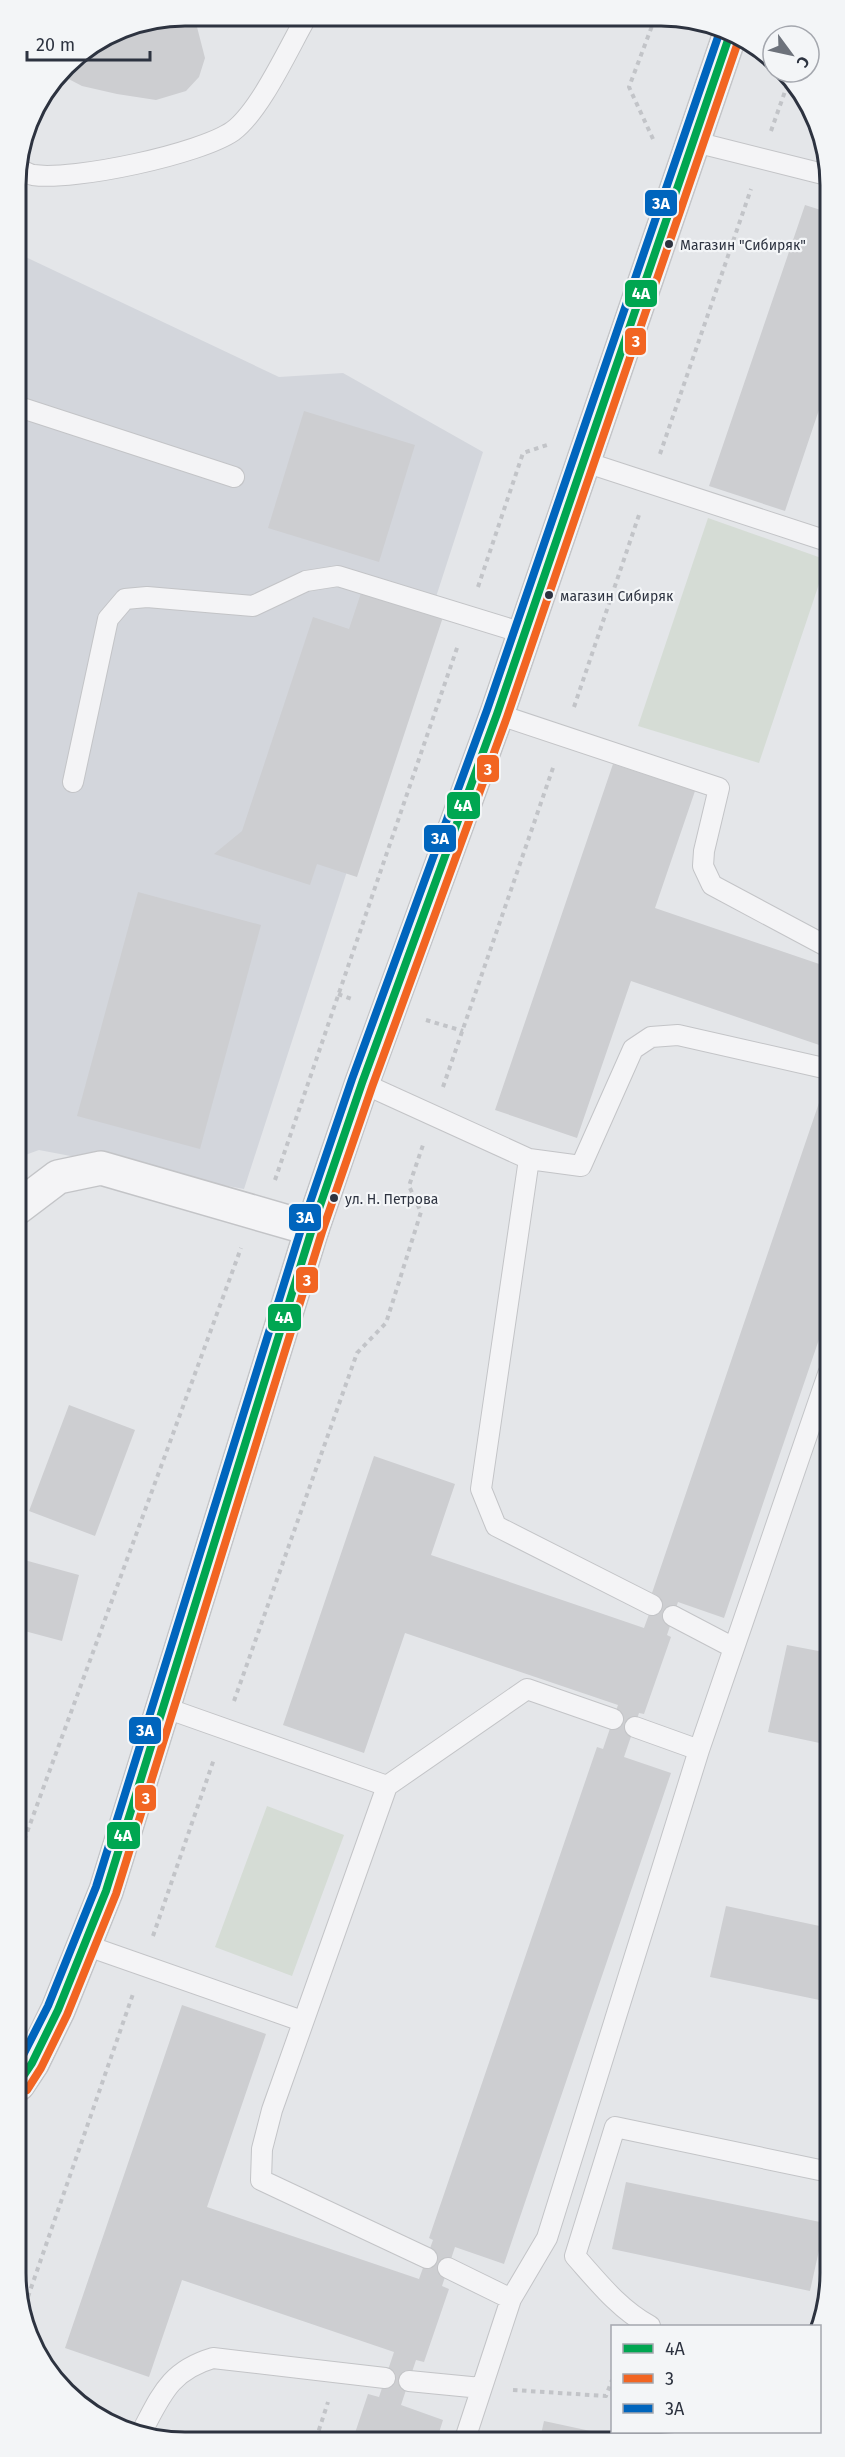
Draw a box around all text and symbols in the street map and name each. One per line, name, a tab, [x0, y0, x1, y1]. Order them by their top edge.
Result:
scale bar	[27, 24, 150, 62]
north arrow	[761, 24, 821, 84]
text: 20 m	[36, 34, 75, 56]
text: С	[792, 53, 814, 72]
line badge: 3А	[644, 189, 678, 217]
text: 3А	[651, 194, 670, 213]
place label: Магазин "Сибиряк"	[680, 237, 806, 254]
marker: Магазин "Сибиряк"	[663, 238, 675, 250]
line badge: 4А	[624, 279, 658, 308]
text: 4А	[632, 284, 651, 303]
line badge: 3	[624, 327, 647, 356]
text: 3	[631, 332, 640, 351]
place label: магазин Сибиряк	[560, 588, 674, 605]
marker: магазин Сибиряк	[543, 589, 555, 601]
line badge: 3	[476, 754, 500, 783]
text: 3	[483, 760, 492, 779]
line badge: 4А	[446, 791, 481, 820]
text: 4А	[454, 796, 473, 815]
line badge: 3А	[423, 824, 457, 853]
text: 3А	[430, 829, 449, 848]
place label: ул. Н. Петрова	[345, 1191, 438, 1208]
marker: ул. Н. Петрова	[328, 1192, 340, 1204]
line badge: 3А	[288, 1203, 322, 1232]
text: 3А	[295, 1208, 314, 1227]
line badge: 3	[295, 1266, 319, 1294]
text: 3	[302, 1271, 311, 1290]
line badge: 4А	[267, 1303, 302, 1332]
text: 4А	[275, 1308, 294, 1327]
line badge: 3А	[128, 1716, 162, 1745]
text: 3А	[135, 1721, 154, 1740]
line badge: 3	[134, 1784, 157, 1812]
text: 3	[141, 1789, 150, 1808]
line badge: 4А	[106, 1821, 141, 1850]
text: 4А	[114, 1826, 133, 1845]
legend	[611, 2325, 821, 2433]
text: 4А	[665, 2338, 686, 2360]
text: 3	[665, 2368, 674, 2390]
text: 3А	[665, 2398, 685, 2420]

